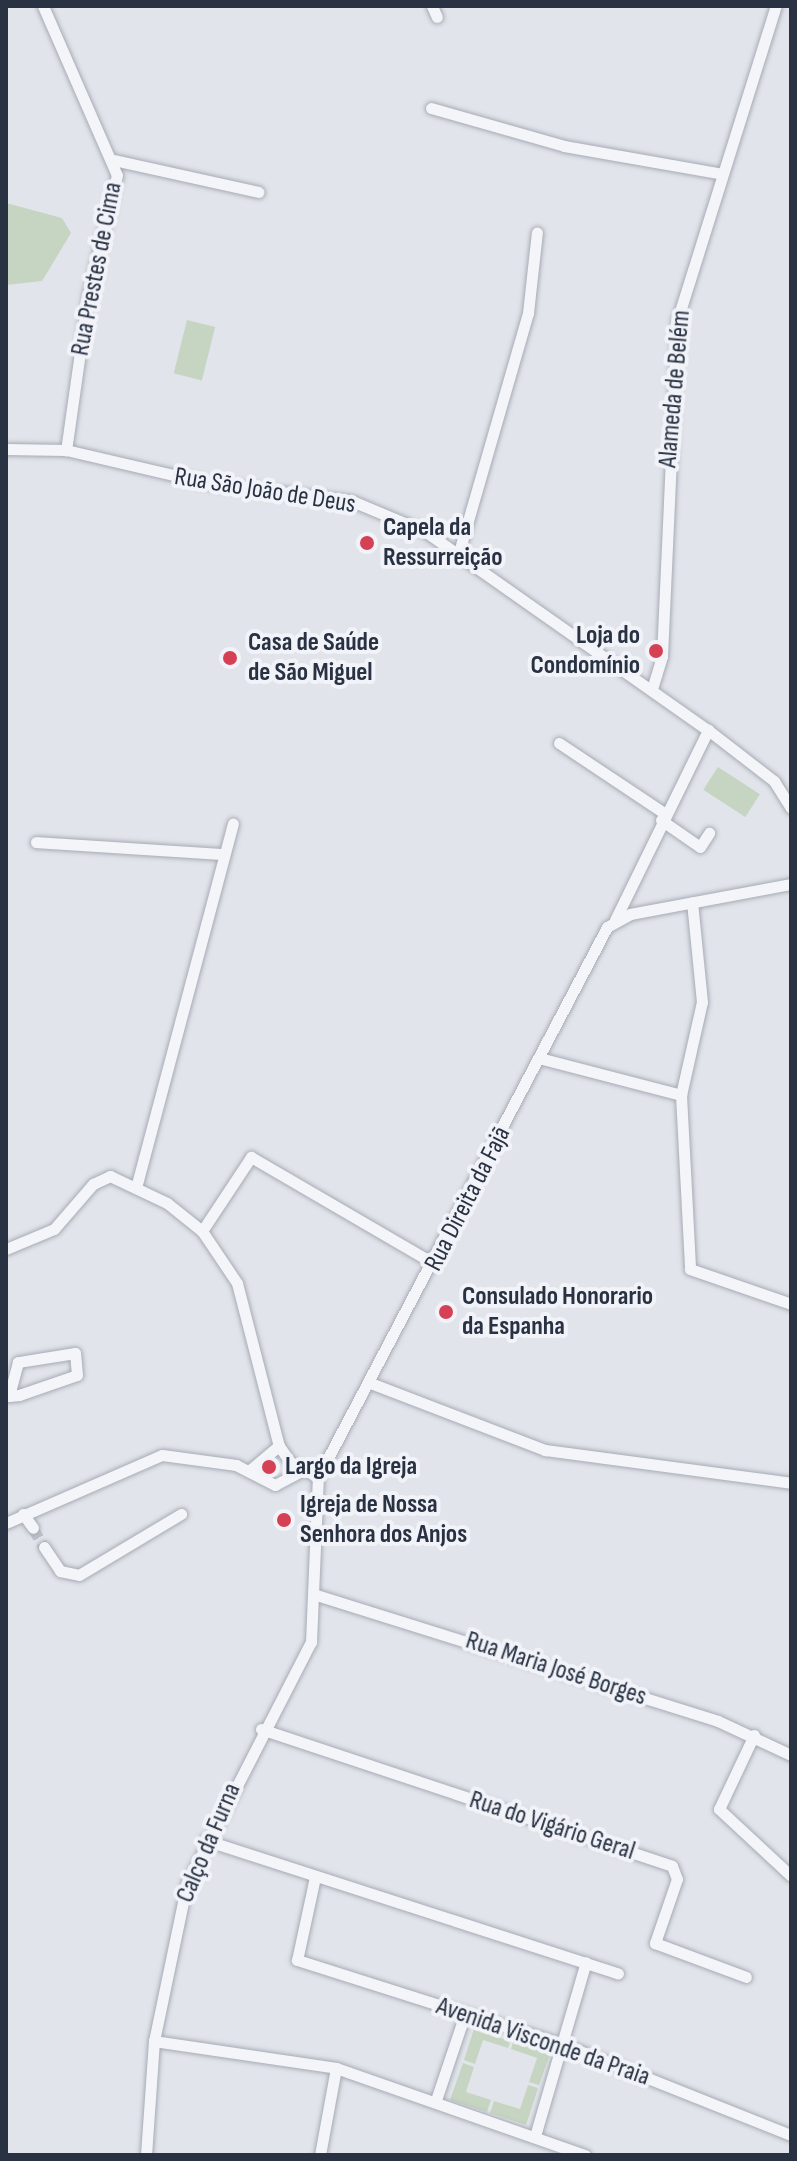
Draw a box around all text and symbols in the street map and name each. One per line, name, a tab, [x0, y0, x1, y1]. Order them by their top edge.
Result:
street label: Rua Prestes de Cima	[65, 180, 129, 358]
street label: Alameda de Belém	[653, 309, 697, 469]
street label: Rua São João de Deus	[172, 461, 358, 521]
place label: Capela da Ressurreição	[383, 512, 503, 574]
marker: Capela da Ressurreição	[358, 534, 376, 552]
place label: Loja do Condomínio	[531, 620, 640, 682]
place label: Casa de Saúde de São Miguel	[248, 627, 379, 688]
marker: Loja do Condomínio	[647, 642, 665, 660]
marker: Casa de Saúde de São Miguel	[219, 647, 241, 669]
street label: Rua Direita da Fajã	[418, 1122, 518, 1276]
place label: Consulado Honorario da Espanha	[462, 1281, 653, 1342]
marker: Consulado Honorario da Espanha	[437, 1303, 455, 1321]
place label: Largo da Igreja	[285, 1451, 417, 1483]
marker: Largo da Igreja	[260, 1458, 278, 1476]
place label: Igreja de Nossa Senhora dos Anjos	[300, 1489, 467, 1550]
marker: Igreja de Nossa Senhora dos Anjos	[275, 1511, 293, 1529]
street label: Rua Maria José Borges	[462, 1625, 650, 1713]
street label: Calço da Furna	[170, 1779, 248, 1907]
street label: Rua do Vigário Geral	[465, 1785, 639, 1867]
street label: Avenida Visconde da Praia	[432, 1991, 654, 2093]

